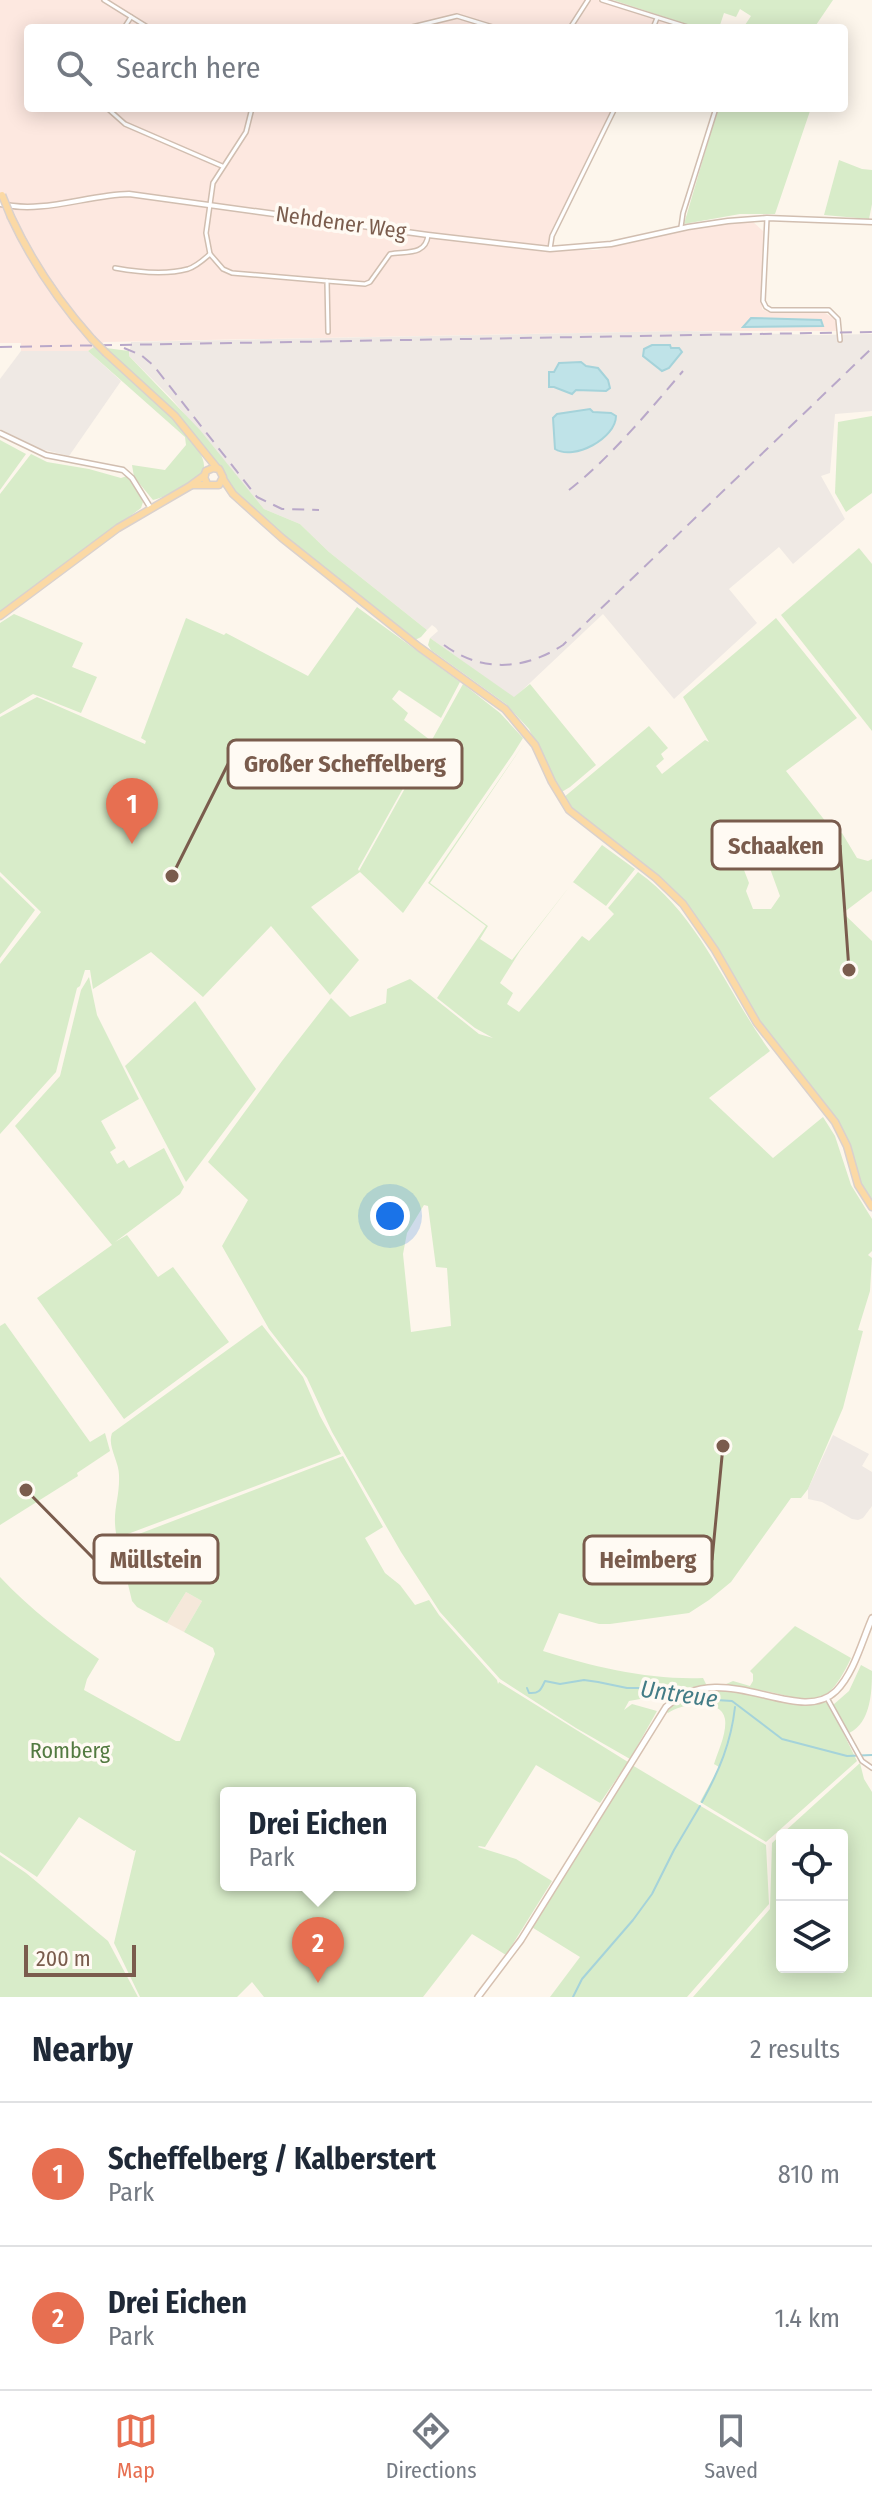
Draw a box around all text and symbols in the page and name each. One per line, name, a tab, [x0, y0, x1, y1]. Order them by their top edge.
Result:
search box	[24, 24, 848, 112]
icon: search	[52, 46, 96, 90]
text: Search here	[116, 50, 261, 86]
street label: Nehdener Weg	[274, 200, 408, 245]
callout: Großer Scheffelberg	[228, 740, 462, 788]
text: Großer Scheffelberg	[244, 750, 446, 778]
pin: 1	[106, 778, 158, 844]
callout: Schaaken	[712, 821, 840, 869]
text: Schaaken	[728, 832, 824, 860]
your location	[370, 1196, 410, 1236]
callout: Müllstein	[94, 1535, 218, 1583]
callout: Heimberg	[584, 1536, 712, 1584]
text: Müllstein	[110, 1546, 202, 1574]
text: Heimberg	[600, 1546, 696, 1574]
water label: Untreue	[639, 1675, 719, 1713]
park label: Romberg	[30, 1737, 111, 1764]
popup	[220, 1787, 416, 1891]
text: Drei Eichen	[249, 1806, 387, 1842]
map controls	[776, 1829, 848, 1973]
button: locate	[776, 1829, 848, 1901]
text: Park	[249, 1842, 295, 1873]
button: layers	[776, 1901, 848, 1973]
pin: 2	[292, 1917, 344, 1983]
scale bar	[24, 1941, 136, 1977]
text: 200 m	[36, 1945, 91, 1972]
text: Nearby	[32, 2029, 133, 2070]
text: 2 results	[750, 2034, 840, 2065]
text: Scheffelberg / Kalberstert	[108, 2141, 436, 2177]
text: 1	[53, 2159, 64, 2190]
text: 810 m	[778, 2159, 840, 2190]
text: Park	[108, 2177, 154, 2208]
text: Drei Eichen	[108, 2285, 247, 2321]
text: 2	[52, 2303, 64, 2334]
text: 1.4 km	[774, 2303, 840, 2334]
text: Park	[108, 2321, 154, 2352]
tab: Map	[114, 2409, 158, 2484]
tab: Directions	[386, 2409, 477, 2484]
tab: Saved	[704, 2409, 758, 2484]

